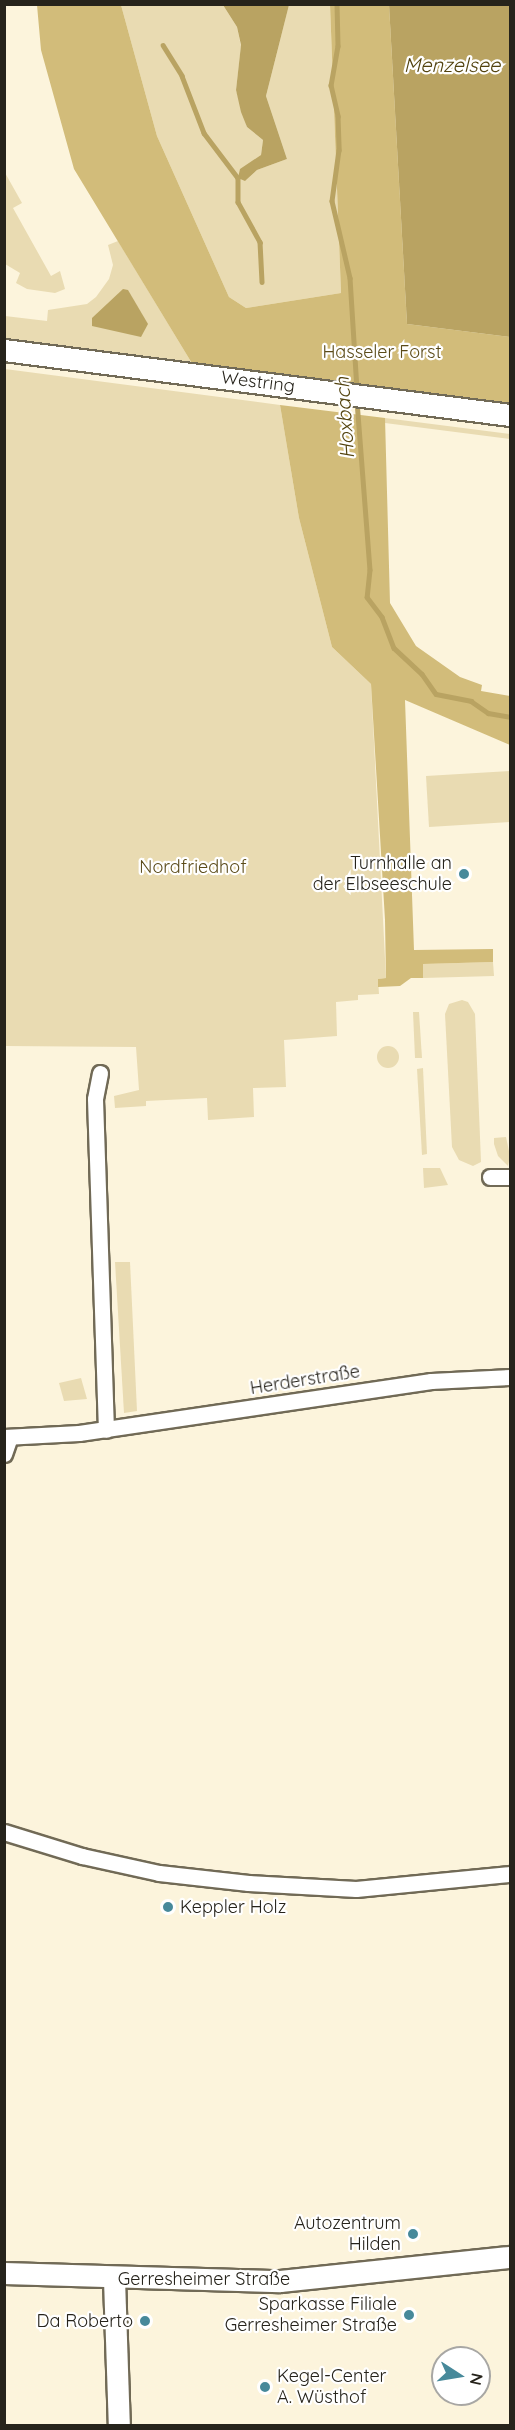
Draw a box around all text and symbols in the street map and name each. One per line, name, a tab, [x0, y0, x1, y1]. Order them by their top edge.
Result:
water label: Menzelsee	[404, 52, 500, 76]
park label: Hasseler Forst	[322, 341, 442, 363]
street label: Westring	[220, 367, 296, 397]
water label: Hoxbach	[329, 376, 359, 460]
place label: Turnhalle an der Elbseeschule	[313, 853, 452, 896]
park label: Nordfriedhof	[139, 856, 247, 878]
marker: Turnhalle an der Elbseeschule	[457, 867, 471, 881]
street label: Herderstraße	[249, 1361, 361, 1399]
place label: Keppler Holz	[180, 1896, 286, 1918]
marker: Keppler Holz	[161, 1900, 175, 1914]
place label: Autozentrum Hilden	[294, 2213, 401, 2256]
marker: Autozentrum Hilden	[406, 2227, 420, 2241]
street label: Gerresheimer Straße	[118, 2268, 290, 2290]
place label: Sparkasse Filiale Gerresheimer Straße	[225, 2294, 397, 2336]
marker: Sparkasse Filiale Gerresheimer Straße	[402, 2308, 416, 2322]
place label: Da Roberto	[37, 2310, 133, 2332]
marker: Da Roberto	[138, 2314, 152, 2328]
north arrow	[431, 2346, 491, 2406]
place label: Kegel-Center A. Wüsthof	[277, 2366, 386, 2408]
text: N	[466, 2371, 488, 2387]
marker: Kegel-Center A. Wüsthof	[258, 2380, 272, 2394]

